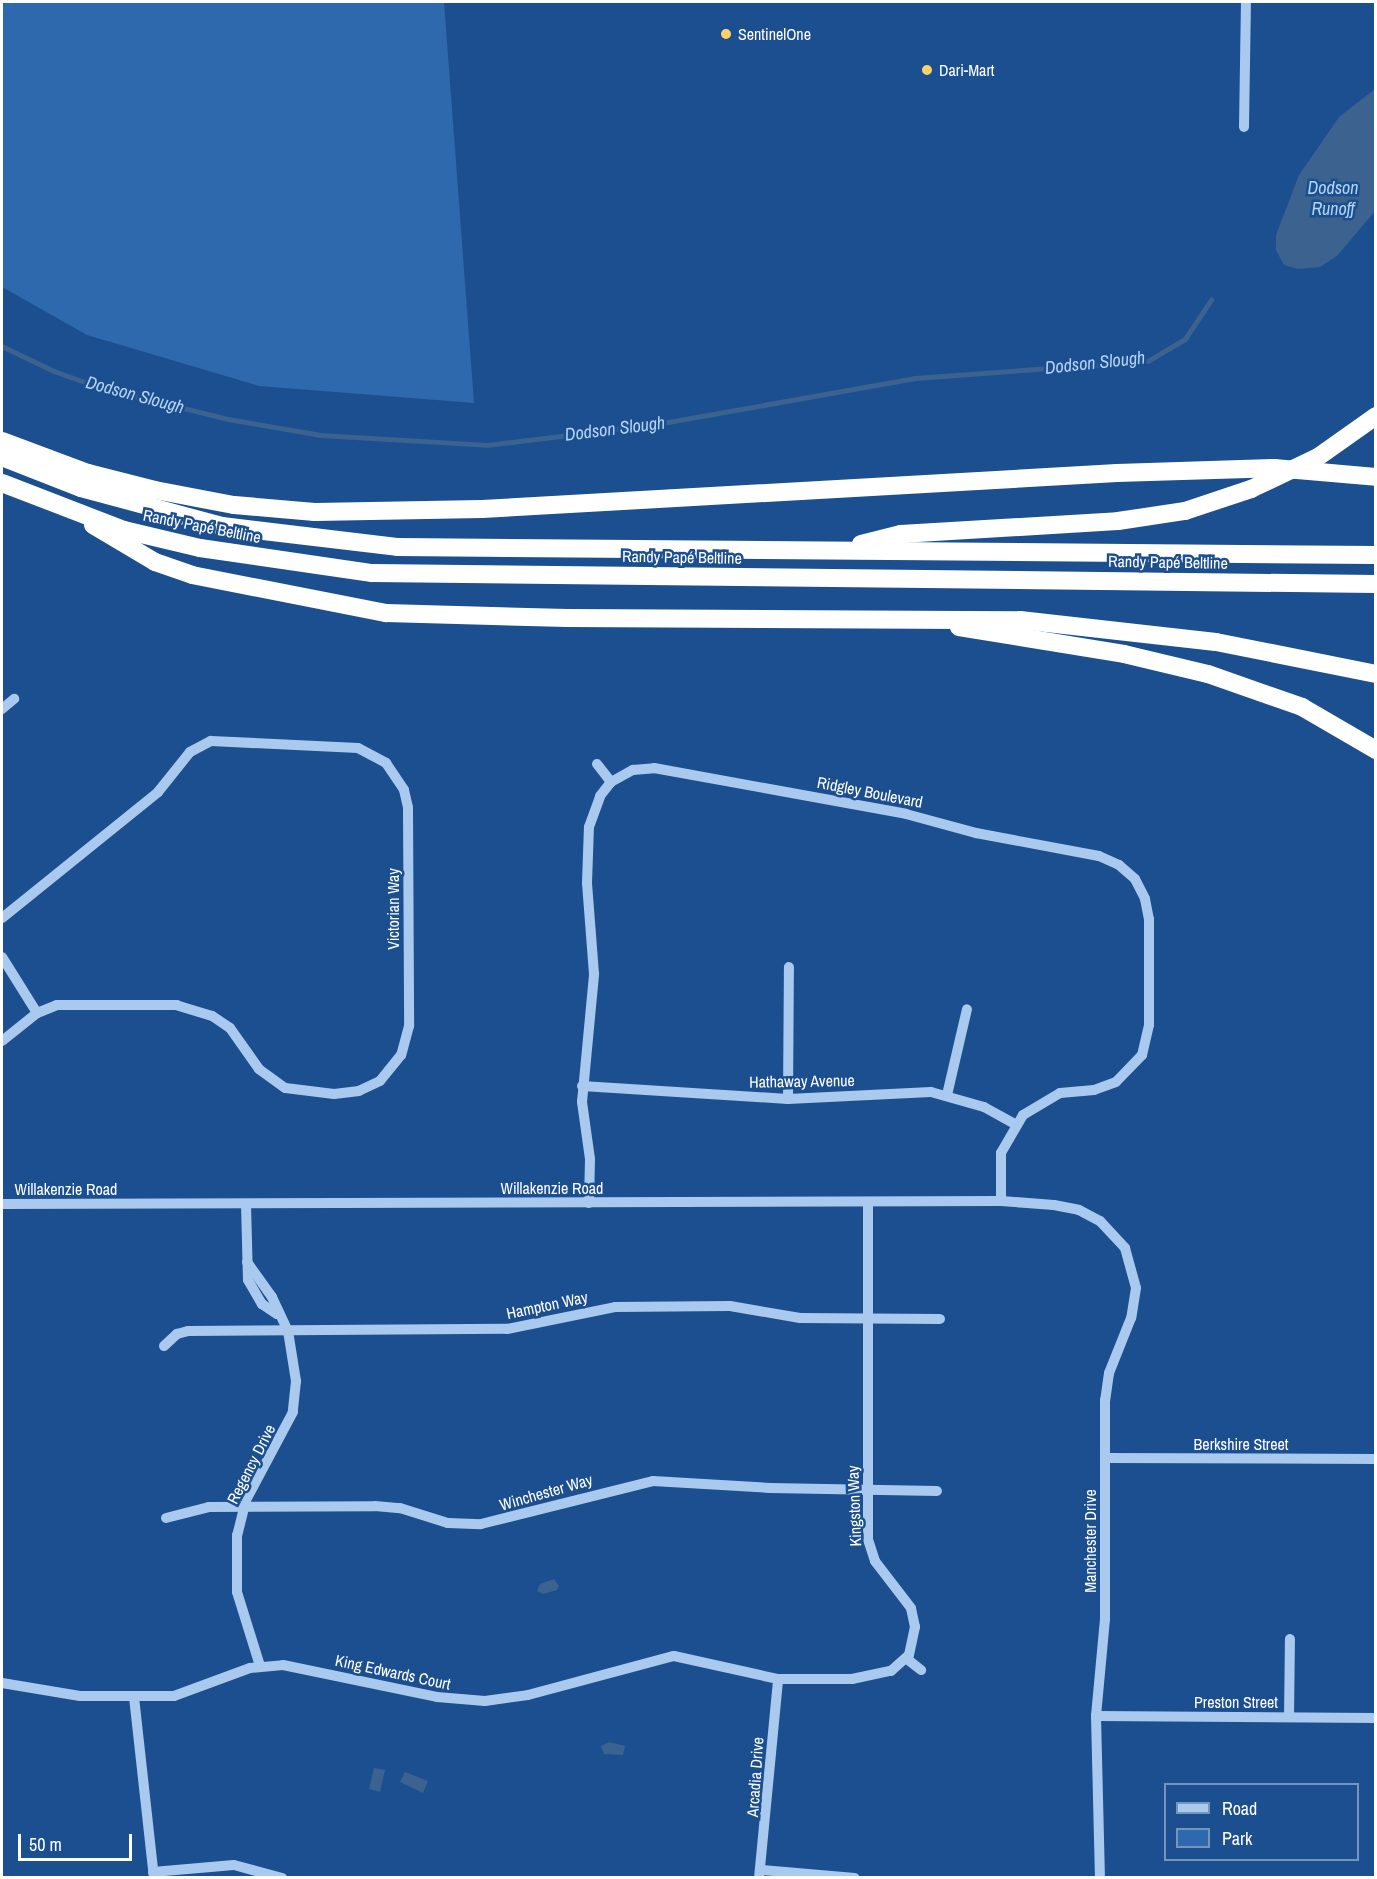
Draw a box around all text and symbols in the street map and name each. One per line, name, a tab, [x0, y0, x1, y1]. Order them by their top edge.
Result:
place label: SentinelOne	[738, 24, 811, 44]
marker: SentinelOne	[719, 27, 733, 41]
place label: Dari-Mart	[939, 60, 994, 80]
marker: Dari-Mart	[920, 63, 934, 77]
water label: Dodson Runoff	[1308, 178, 1358, 220]
water label: Dodson Slough	[1044, 347, 1146, 379]
water label: Dodson Slough	[83, 372, 187, 418]
water label: Dodson Slough	[564, 412, 666, 446]
street label: Randy Papé Beltline	[141, 505, 263, 547]
street label: Randy Papé Beltline	[622, 546, 742, 568]
street label: Randy Papé Beltline	[1108, 551, 1228, 573]
street label: Ridgley Boulevard	[816, 772, 924, 812]
street label: Victorian Way	[383, 868, 403, 950]
street label: Hathaway Avenue	[749, 1070, 855, 1092]
street label: Willakenzie Road	[501, 1178, 603, 1198]
street label: Willakenzie Road	[15, 1179, 117, 1199]
street label: Hampton Way	[505, 1287, 589, 1323]
street label: Regency Drive	[223, 1421, 279, 1507]
street label: Berkshire Street	[1194, 1434, 1288, 1454]
street label: Kingston Way	[843, 1465, 865, 1547]
street label: Winchester Way	[497, 1470, 595, 1514]
street label: Manchester Drive	[1080, 1489, 1100, 1593]
street label: King Edwards Court	[334, 1650, 452, 1694]
street label: Preston Street	[1194, 1692, 1278, 1712]
street label: Arcadia Drive	[743, 1736, 767, 1818]
legend	[1164, 1783, 1359, 1861]
text: Road	[1222, 1796, 1257, 1821]
scale bar	[21, 1822, 135, 1860]
text: Park	[1222, 1826, 1252, 1851]
text: 50 m	[29, 1832, 62, 1857]

